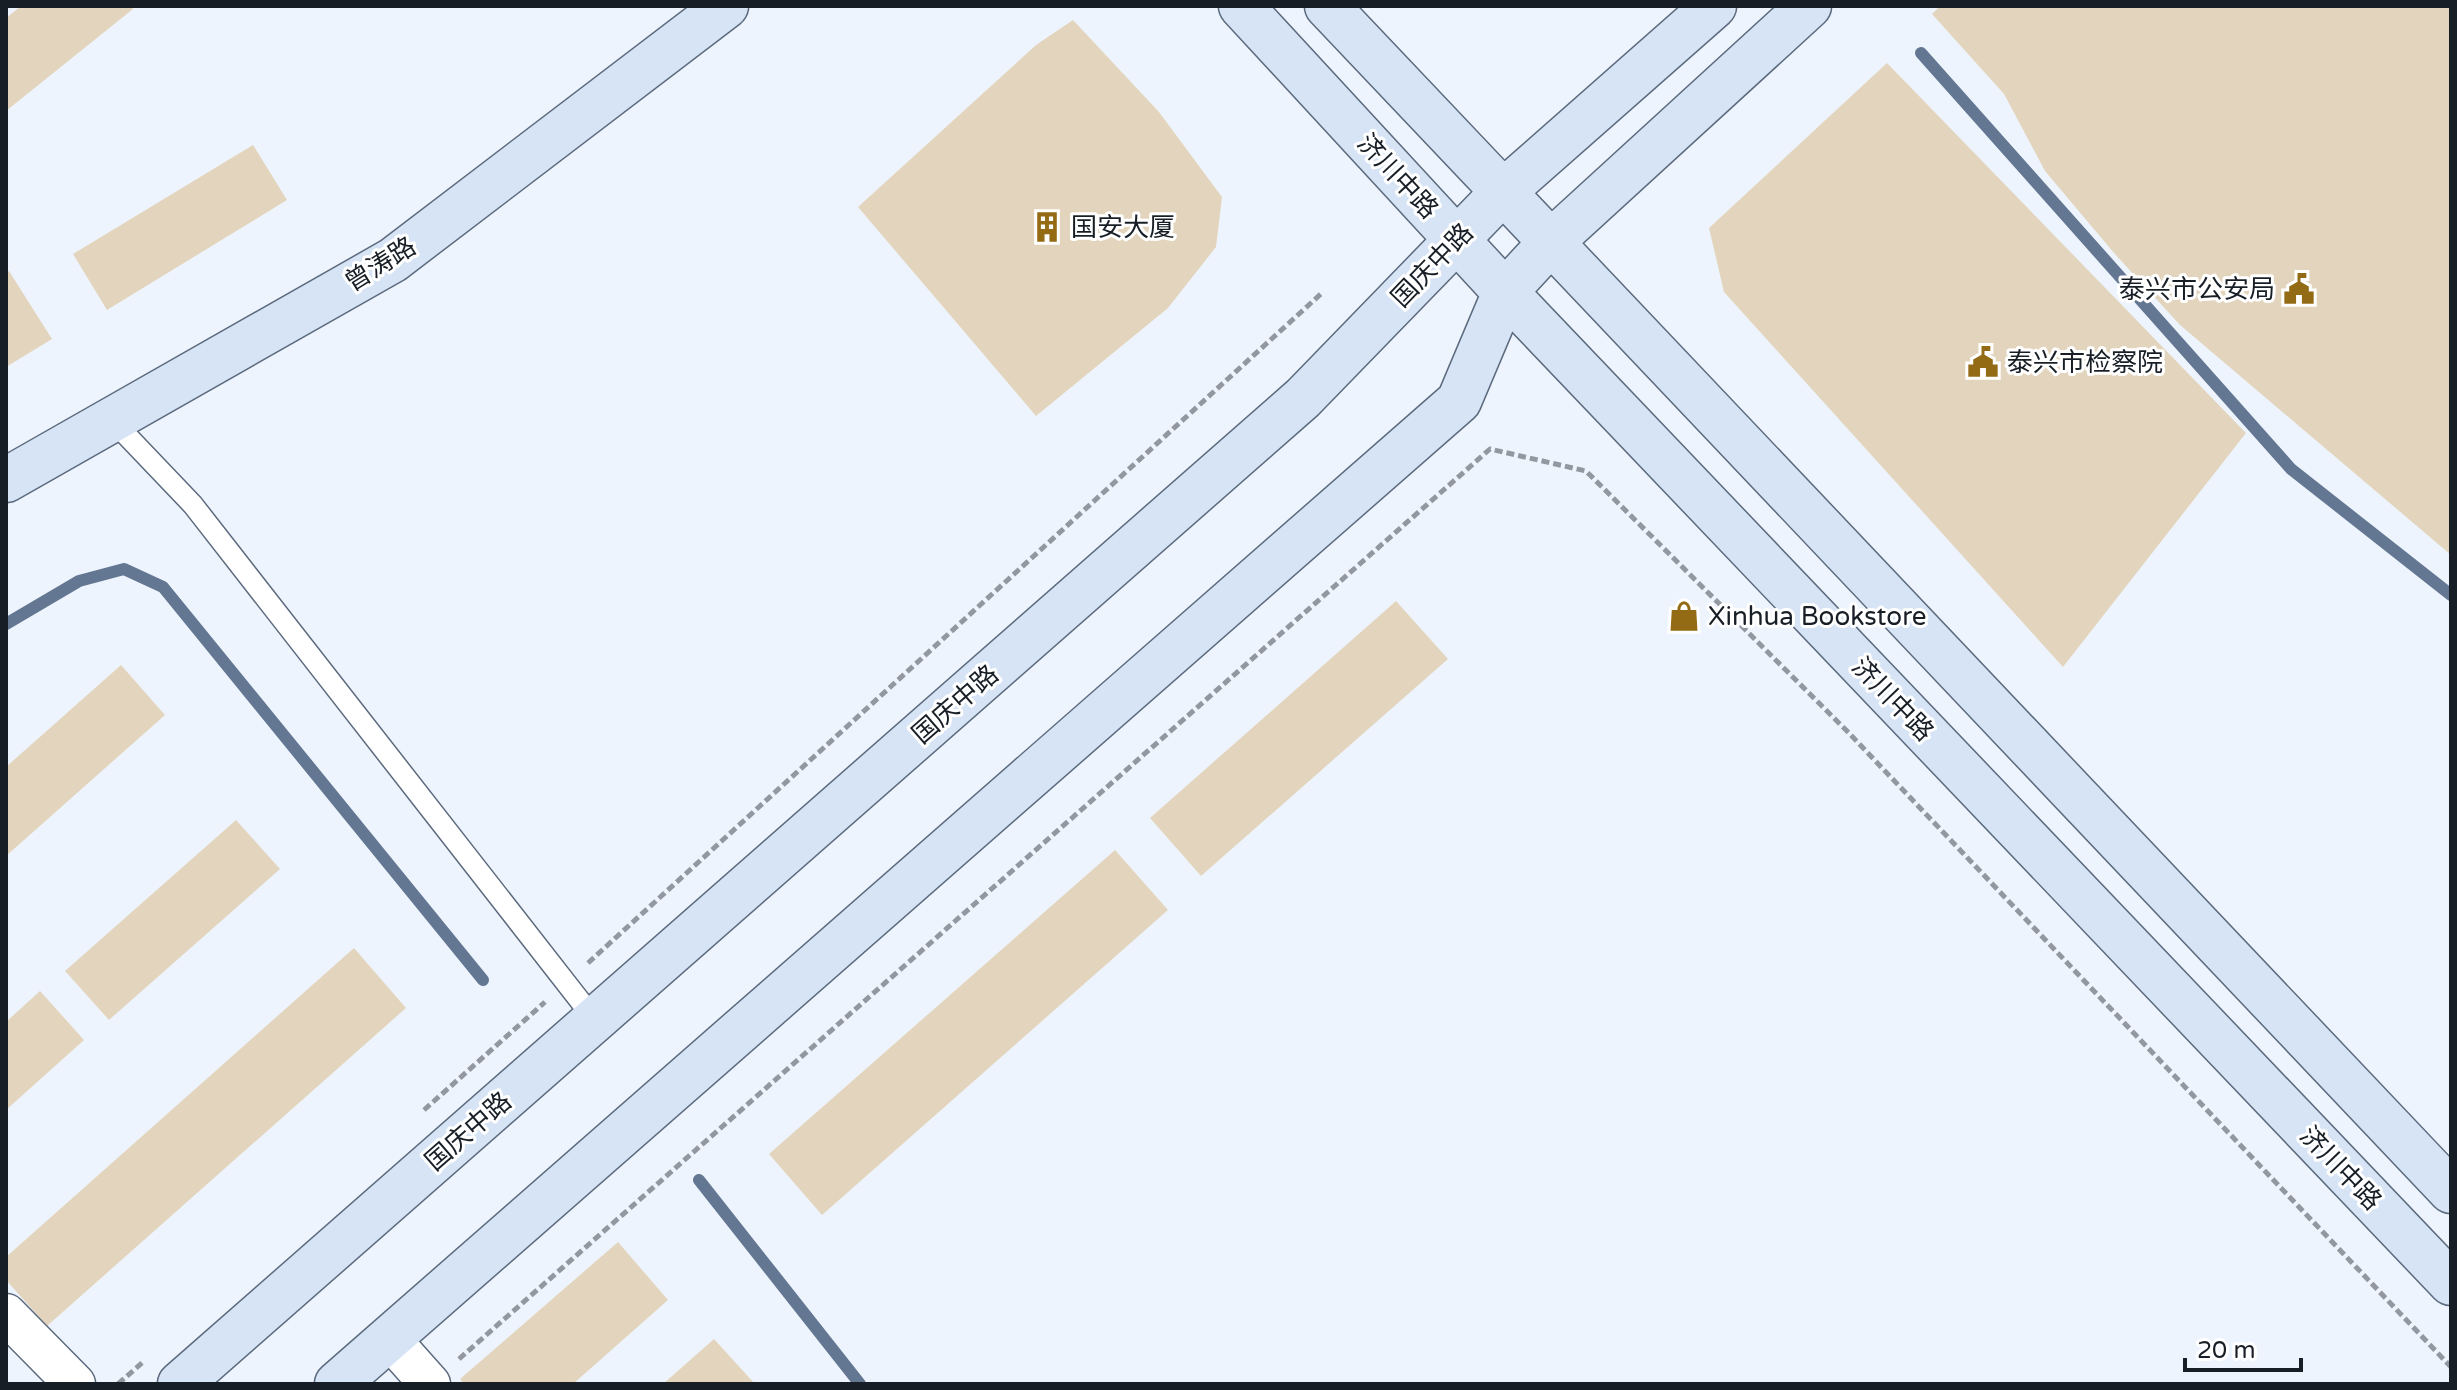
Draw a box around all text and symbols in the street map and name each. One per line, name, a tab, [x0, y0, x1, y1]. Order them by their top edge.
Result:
street label: 济川中路	[1351, 128, 1444, 225]
building icon: 国安大厦	[1030, 210, 1064, 244]
place label: 国安大厦	[1071, 212, 1175, 243]
street label: 国庆中路	[1385, 217, 1480, 314]
street label: 曾涛路	[339, 231, 422, 298]
public building icon: 泰兴市公安局	[2282, 272, 2316, 306]
place label: 泰兴市公安局	[2119, 274, 2275, 305]
public building icon: 泰兴市检察院	[1966, 345, 2000, 379]
place label: 泰兴市检察院	[2007, 347, 2163, 378]
shop icon: Xinhua Bookstore	[1667, 599, 1701, 633]
place label: Xinhua Bookstore	[1708, 601, 1926, 632]
street label: 济川中路	[1845, 651, 1940, 748]
street label: 国庆中路	[906, 659, 1005, 750]
street label: 国庆中路	[419, 1086, 518, 1177]
street label: 济川中路	[2293, 1120, 2388, 1217]
scale bar	[2185, 1322, 2301, 1372]
text: 20 m	[2197, 1336, 2255, 1365]

